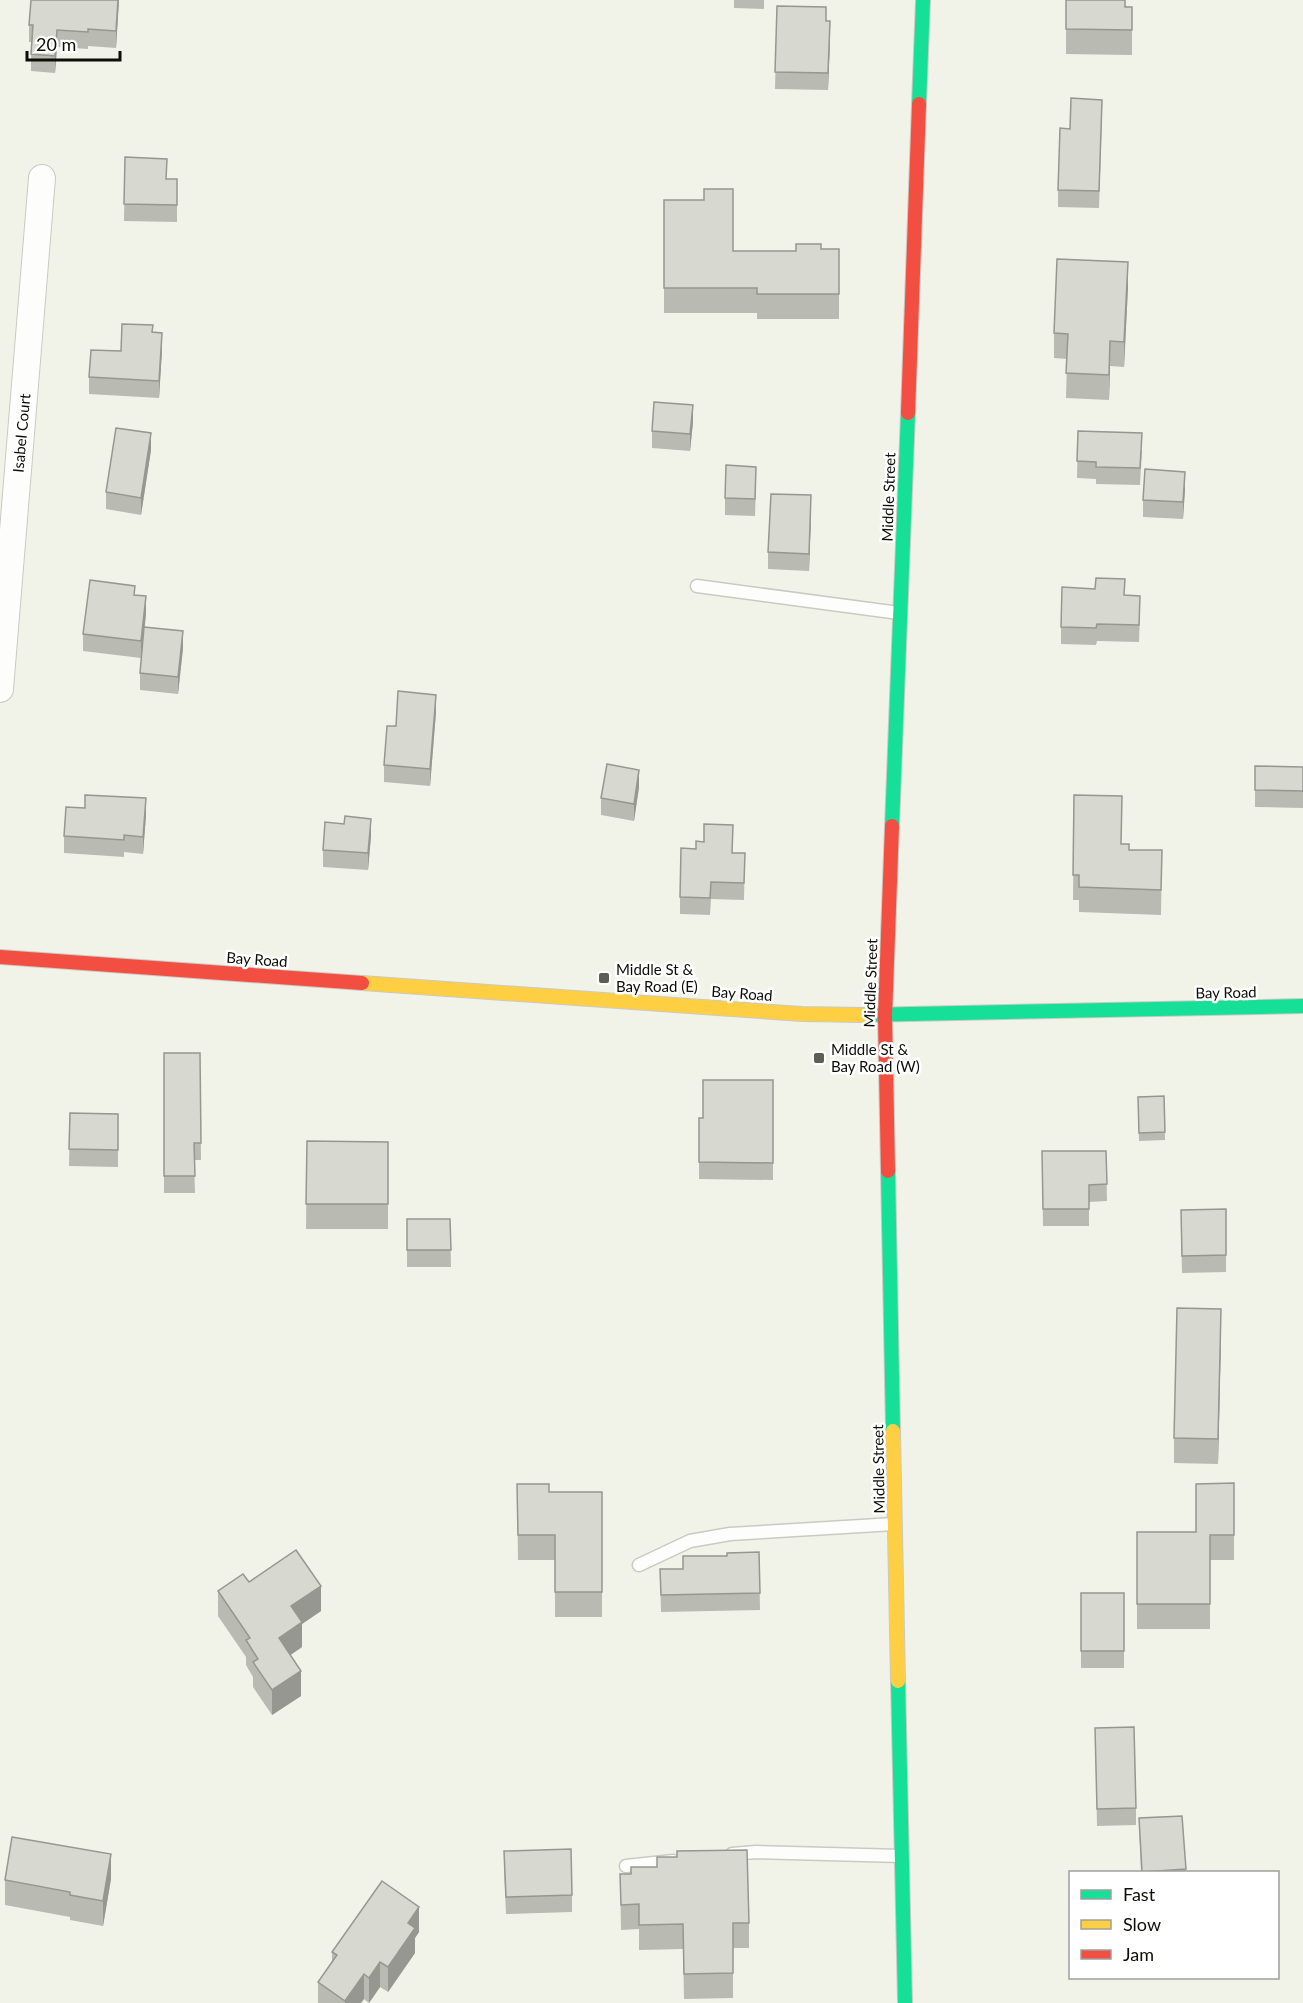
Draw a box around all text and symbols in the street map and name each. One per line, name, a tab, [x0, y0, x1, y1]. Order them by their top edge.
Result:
scale bar	[27, 24, 120, 62]
text: 20 m	[36, 33, 76, 55]
street label: Isabel Court	[9, 392, 33, 473]
street label: Middle Street	[877, 452, 899, 542]
street label: Middle Street	[859, 938, 881, 1028]
street label: Bay Road	[226, 948, 288, 970]
place label: Middle St & Bay Road (E)	[616, 960, 698, 995]
marker: Middle St & Bay Road (E)	[597, 971, 611, 985]
street label: Bay Road	[711, 982, 773, 1004]
street label: Bay Road	[1195, 982, 1257, 1002]
place label: Middle St & Bay Road (W)	[831, 1040, 920, 1075]
marker: Middle St & Bay Road (W)	[812, 1051, 826, 1065]
street label: Middle Street	[868, 1424, 888, 1514]
legend	[1069, 1871, 1279, 1979]
text: Fast	[1123, 1883, 1156, 1905]
text: Slow	[1123, 1913, 1161, 1935]
text: Jam	[1123, 1943, 1154, 1965]

